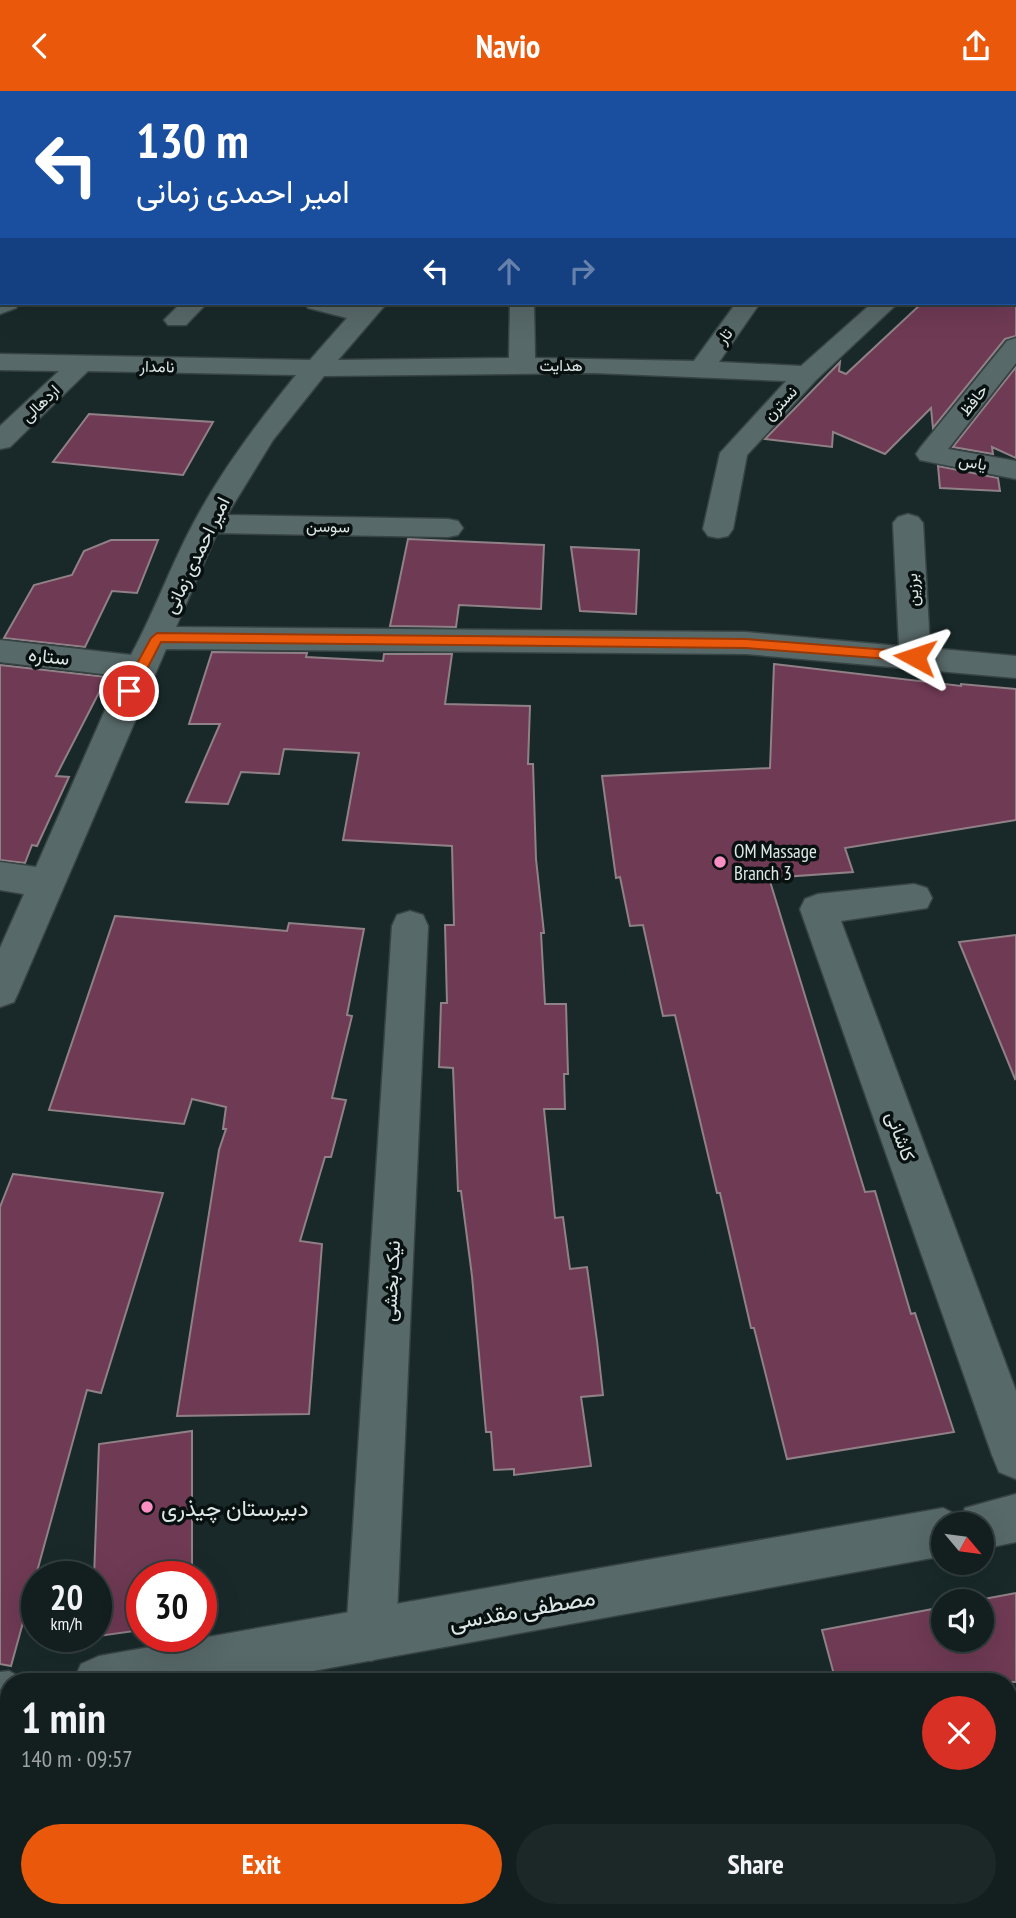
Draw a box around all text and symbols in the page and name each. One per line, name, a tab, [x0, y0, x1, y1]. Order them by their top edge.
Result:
text: Navio	[476, 25, 540, 67]
icon: back	[21, 27, 59, 65]
icon: share	[957, 27, 995, 65]
text: 130 m	[136, 108, 249, 172]
icon: left	[21, 119, 112, 210]
text: امیر احمدی زمانی	[136, 170, 350, 212]
icon: left	[417, 252, 455, 290]
icon: ahead	[490, 252, 528, 290]
icon: right	[563, 252, 601, 290]
street label: تار	[711, 324, 737, 349]
street label: هدایت	[539, 355, 583, 375]
street label: نامدار	[138, 356, 175, 377]
street label: اردهالی	[17, 380, 64, 427]
street label: حافظ	[955, 380, 992, 420]
street label: نسترن	[759, 381, 802, 425]
street label: یاس	[957, 450, 989, 475]
street label: امیر احمدی زمانی	[157, 493, 235, 617]
street label: سوسن	[306, 516, 350, 537]
street label: برزین	[901, 573, 924, 607]
position arrow	[878, 620, 952, 694]
street label: ستاره	[27, 642, 71, 670]
pin	[99, 661, 159, 721]
icon: arrive	[110, 672, 148, 710]
place label: OM Massage Branch 3	[734, 839, 817, 885]
marker: OM Massage Branch 3	[712, 854, 728, 870]
street label: کاشانی	[881, 1108, 921, 1164]
street label: نیک بخشی	[377, 1240, 405, 1322]
place label: دبیرستان چیذری	[161, 1493, 309, 1524]
marker: دبیرستان چیذری	[139, 1499, 155, 1515]
north arrow	[931, 1512, 994, 1575]
map controls	[931, 1512, 994, 1652]
speed limit sign: 30	[126, 1561, 217, 1652]
text: 20	[50, 1574, 83, 1620]
street label: مصطفی مقدسی	[447, 1582, 597, 1636]
button: sound	[931, 1589, 994, 1652]
text: km/h	[51, 1612, 82, 1635]
text: 1 min	[21, 1690, 106, 1745]
button: close	[922, 1696, 996, 1770]
text: 140 m · 09:57	[21, 1744, 133, 1773]
button: Exit	[21, 1824, 502, 1904]
button: Share	[516, 1824, 996, 1904]

